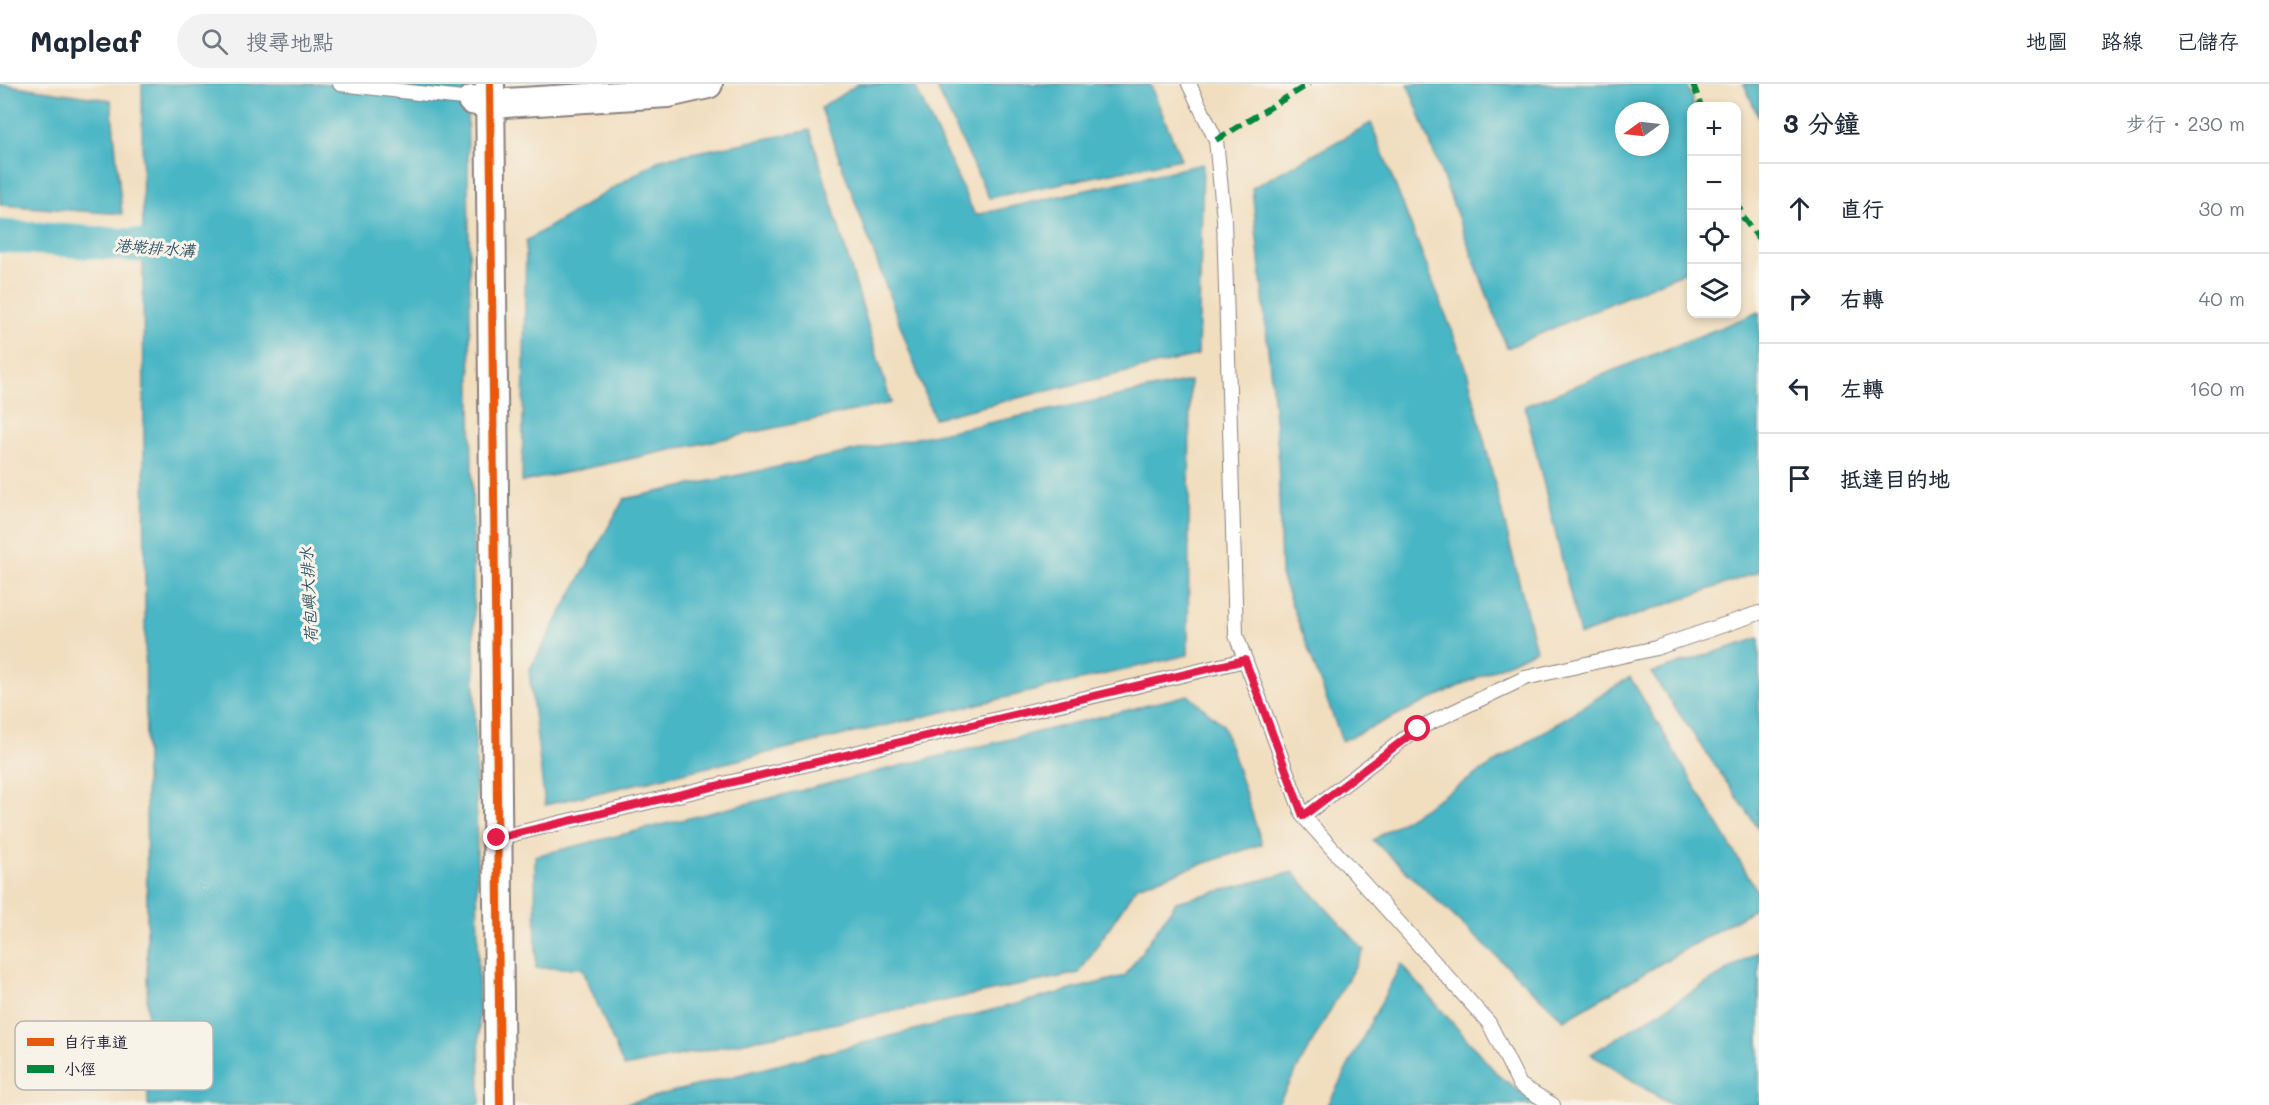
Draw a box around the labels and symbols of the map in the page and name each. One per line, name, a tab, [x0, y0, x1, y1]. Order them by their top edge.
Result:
north arrow	[1615, 102, 1669, 156]
water label: 港墘排水溝	[114, 234, 198, 260]
water label: 荷包嶼大排水	[295, 546, 321, 643]
route start	[1404, 715, 1430, 741]
route end	[483, 824, 509, 850]
legend	[15, 1021, 213, 1090]
text: 自行車道	[64, 1031, 128, 1052]
text: 小徑	[64, 1058, 96, 1079]

